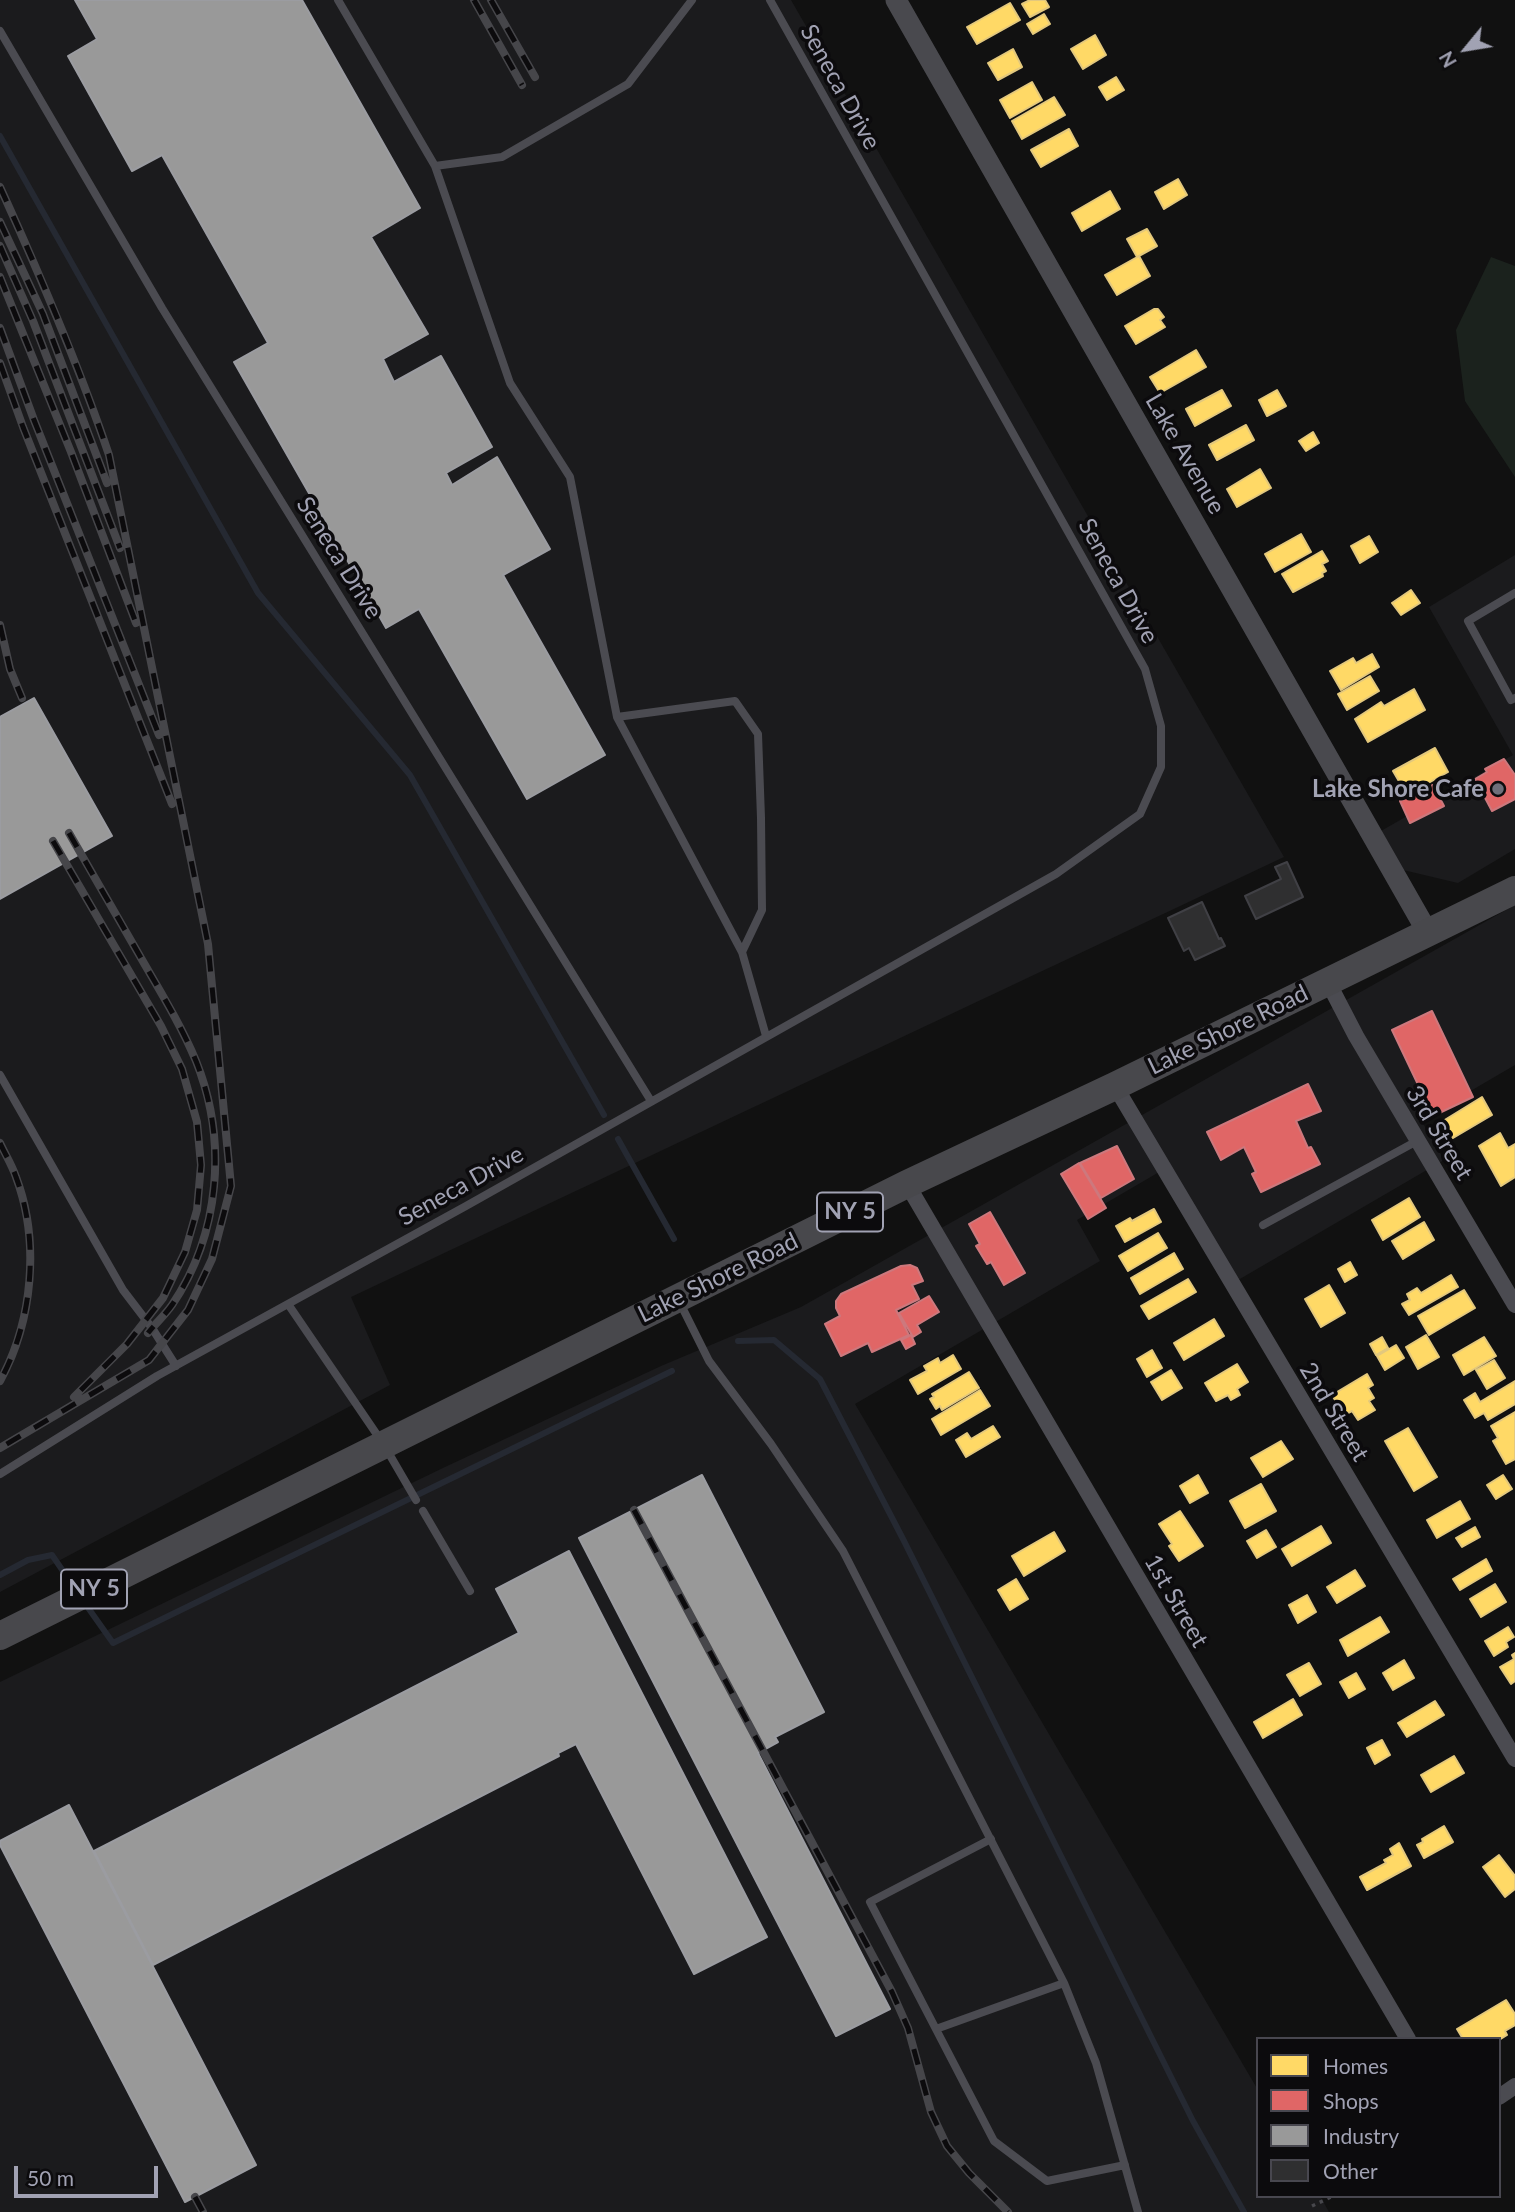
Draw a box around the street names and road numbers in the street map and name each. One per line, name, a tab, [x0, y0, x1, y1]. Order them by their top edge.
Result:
street label: Seneca Drive	[794, 19, 886, 155]
street label: Lake Avenue	[1139, 389, 1231, 519]
street label: Seneca Drive	[290, 492, 388, 624]
street label: Seneca Drive	[1072, 513, 1164, 649]
street label: Lake Shore Road	[1143, 979, 1313, 1081]
street label: 3rd Street	[1400, 1081, 1478, 1185]
street label: Seneca Drive	[393, 1140, 529, 1232]
road number: NY 5	[817, 1192, 883, 1232]
street label: Lake Shore Road	[633, 1227, 803, 1329]
street label: 2nd Street	[1293, 1357, 1375, 1467]
street label: 1st Street	[1138, 1550, 1214, 1652]
road number: NY 5	[61, 1570, 127, 1608]

